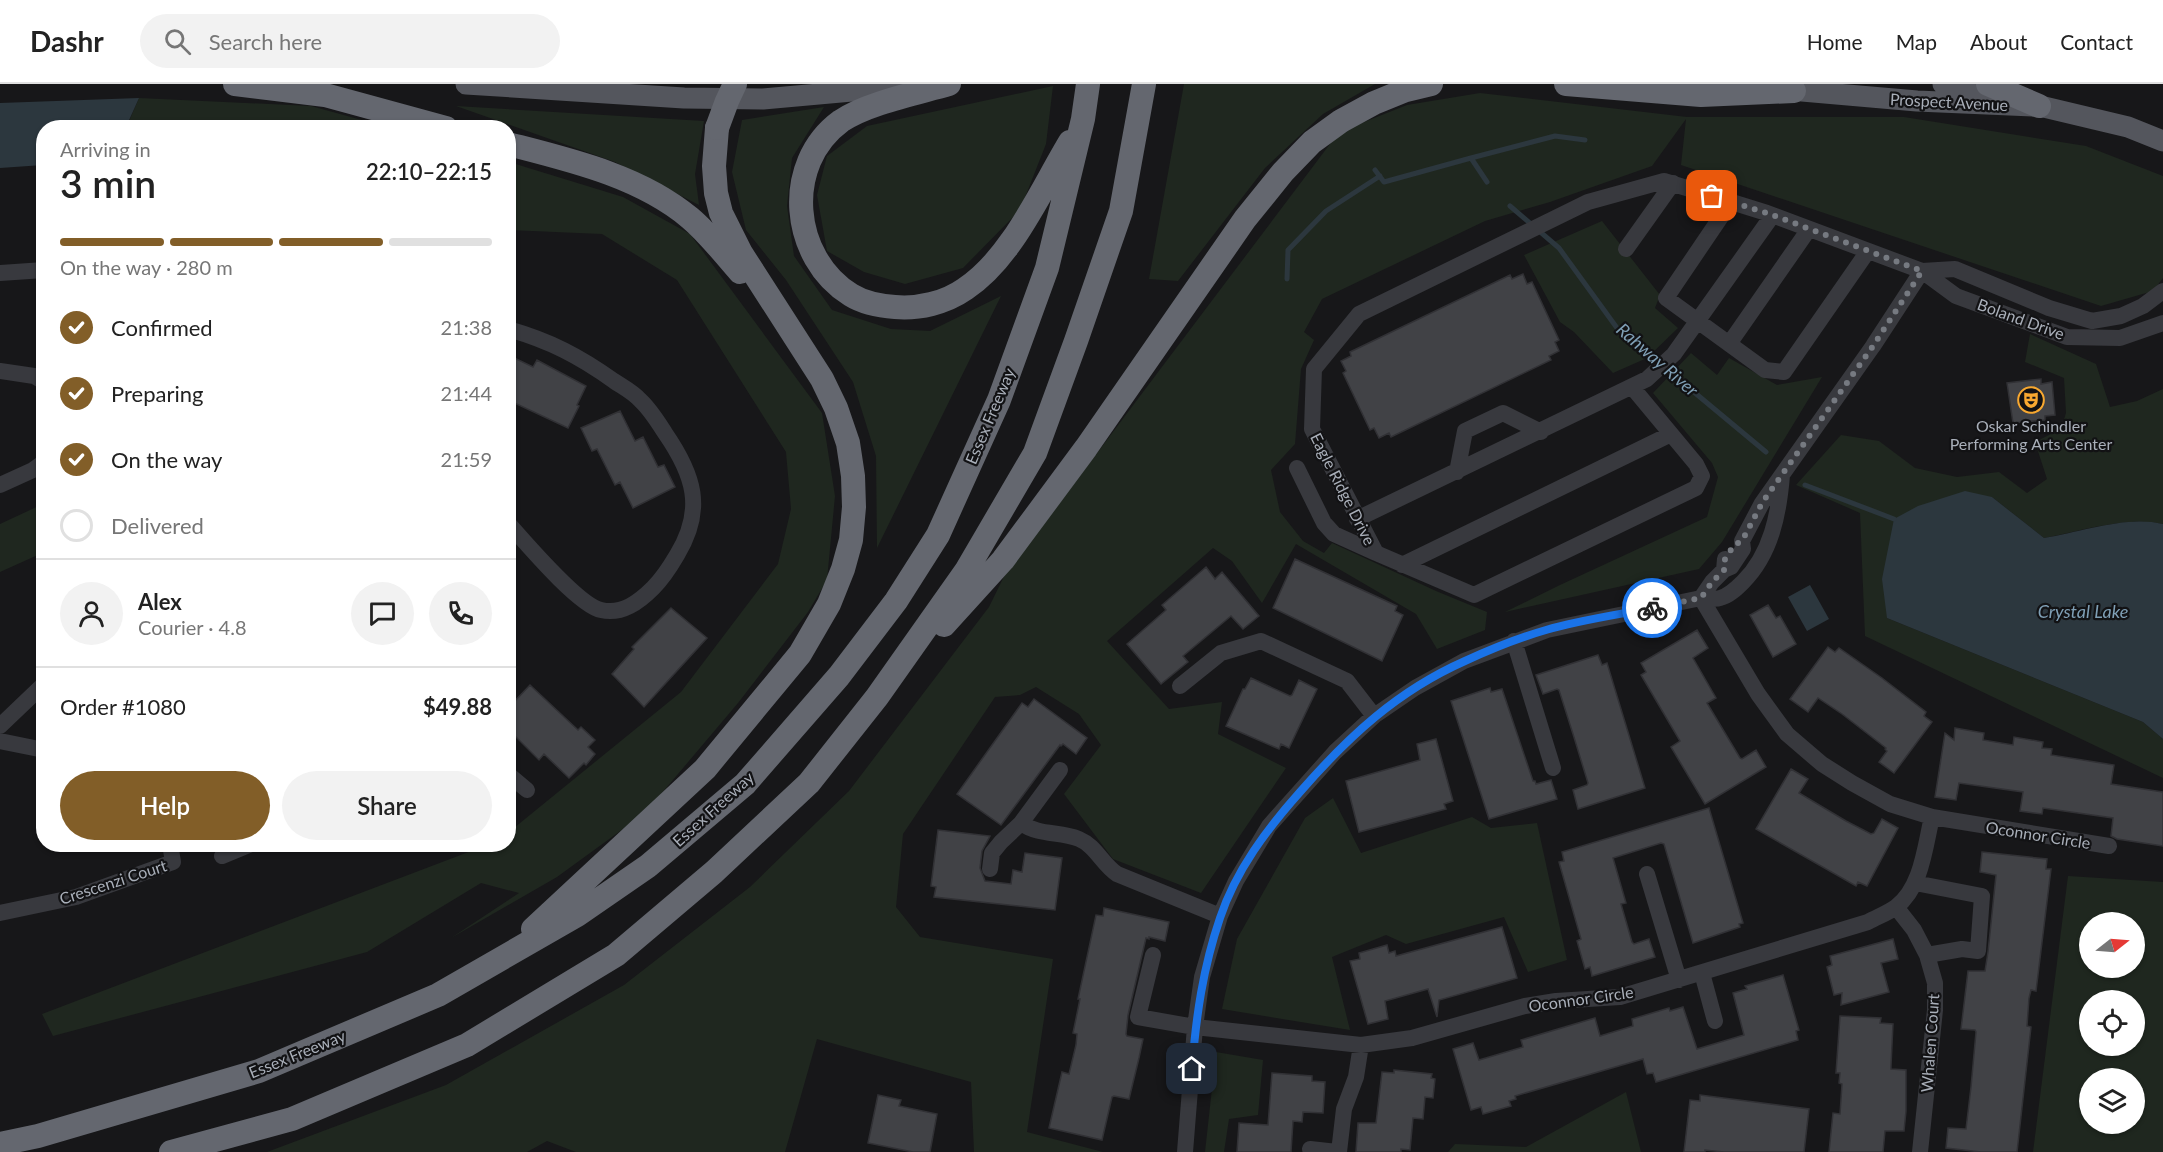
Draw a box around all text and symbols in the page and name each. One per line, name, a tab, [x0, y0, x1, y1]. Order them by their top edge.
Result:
search box	[140, 14, 560, 68]
text: Dashr	[30, 24, 104, 58]
icon: search	[161, 25, 194, 58]
text: Search here	[209, 28, 322, 55]
text: Home	[1807, 29, 1863, 54]
text: Map	[1896, 29, 1937, 54]
text: About	[1970, 29, 2027, 54]
text: Contact	[2060, 29, 2133, 54]
street label: Prospect Avenue	[1889, 89, 2009, 114]
text: Arriving in	[60, 137, 151, 161]
text: 22:10–22:15	[366, 158, 492, 185]
text: 3 min	[60, 160, 156, 206]
pin	[1686, 170, 1737, 221]
icon: bag	[1695, 179, 1728, 212]
text: On the way · 280 m	[60, 255, 233, 279]
street label: Boland Drive	[1975, 294, 2067, 343]
icon: check	[60, 311, 93, 344]
text: Confirmed	[111, 314, 213, 341]
text: 21:38	[441, 315, 492, 339]
water label: Rahway River	[1612, 318, 1704, 401]
street label: Essex Freeway	[961, 364, 1019, 467]
icon: check	[60, 377, 93, 410]
text: Preparing	[111, 380, 203, 407]
text: 21:44	[441, 381, 492, 405]
theatre icon: Oskar Schindler Performing Arts Center	[2016, 385, 2046, 415]
place label: Oskar Schindler Performing Arts Center	[1950, 416, 2112, 453]
street label: Eagle Ridge Drive	[1307, 430, 1380, 548]
icon: check	[60, 443, 93, 476]
text: On the way	[111, 446, 222, 473]
text: 21:59	[441, 447, 492, 471]
text: Delivered	[111, 512, 204, 539]
courier	[1622, 578, 1682, 638]
button: person	[60, 582, 123, 645]
button: chat	[351, 582, 414, 645]
button: phone	[429, 582, 492, 645]
text: Alex	[138, 588, 182, 615]
icon: bike	[1636, 592, 1669, 625]
water label: Crystal Lake	[2038, 600, 2128, 622]
text: Courier · 4.8	[138, 615, 247, 639]
text: Order #1080	[60, 693, 186, 720]
text: $49.88	[423, 693, 492, 720]
street label: Essex Freeway	[668, 767, 758, 850]
button: Help	[60, 771, 270, 840]
button: Share	[282, 771, 492, 840]
street label: Oconnor Circle	[1984, 817, 2092, 852]
street label: Crescenzi Court	[57, 855, 169, 908]
north arrow	[2079, 912, 2145, 978]
map controls	[2079, 912, 2145, 1134]
street label: Oconnor Circle	[1527, 982, 1635, 1015]
button: locate	[2079, 990, 2145, 1056]
street label: Whalen Court	[1917, 993, 1942, 1093]
street label: Essex Freeway	[246, 1025, 349, 1082]
pin	[1166, 1043, 1217, 1094]
icon: home	[1175, 1052, 1208, 1085]
button: layers	[2079, 1068, 2145, 1134]

